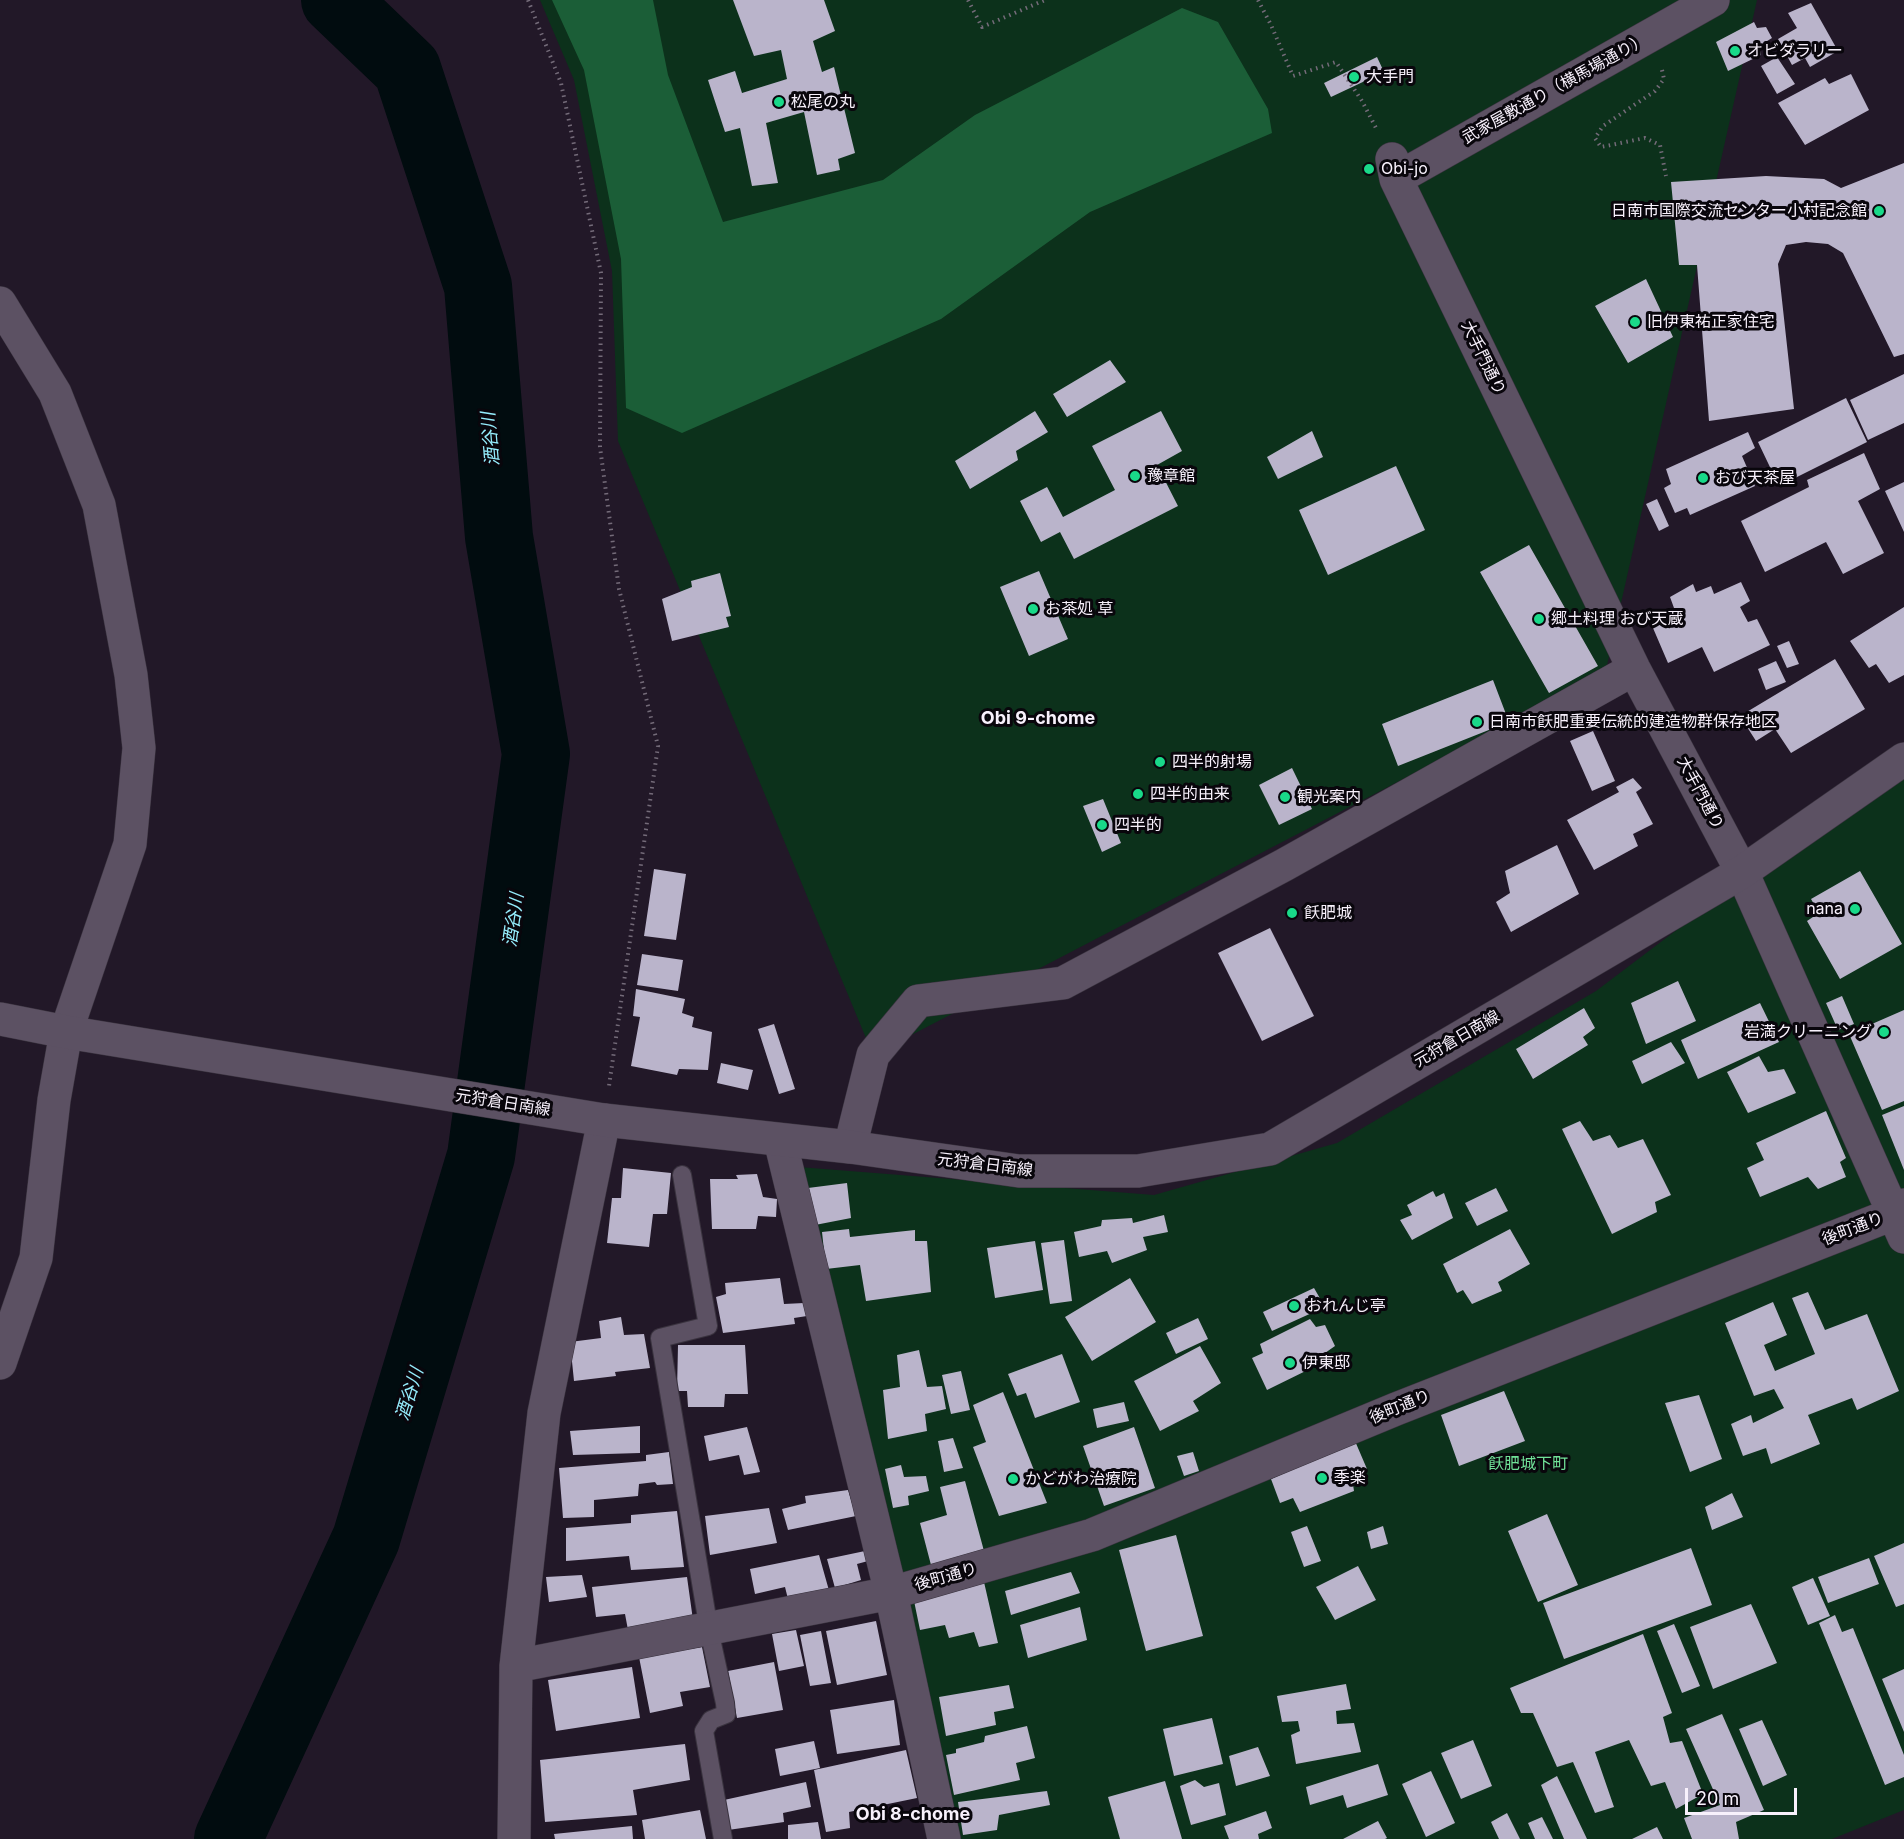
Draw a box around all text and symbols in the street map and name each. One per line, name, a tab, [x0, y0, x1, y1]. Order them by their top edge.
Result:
street label: 武家屋敷通り（横馬場通り）	[1459, 30, 1651, 148]
place label: オビダラリー	[1747, 41, 1843, 61]
marker: オビダラリー	[1728, 44, 1742, 58]
place label: 大手門	[1366, 67, 1414, 87]
marker: 大手門	[1347, 70, 1361, 84]
place label: 松尾の丸	[791, 92, 855, 112]
marker: 松尾の丸	[772, 95, 786, 109]
place label: Obi-jo	[1381, 159, 1428, 179]
marker: Obi-jo	[1362, 162, 1376, 176]
place label: 日南市国際交流センター小村記念館	[1611, 201, 1867, 221]
marker: 日南市国際交流センター小村記念館	[1872, 204, 1886, 218]
place label: 旧伊東祐正家住宅	[1647, 312, 1775, 332]
marker: 旧伊東祐正家住宅	[1628, 315, 1642, 329]
street label: 大手門通り	[1457, 318, 1509, 398]
water label: 酒谷川	[478, 411, 504, 467]
place label: 豫章館	[1147, 466, 1195, 486]
place label: おび天茶屋	[1715, 468, 1795, 488]
marker: 豫章館	[1128, 469, 1142, 483]
marker: おび天茶屋	[1696, 471, 1710, 485]
place label: お茶処 草	[1045, 599, 1113, 619]
marker: お茶処 草	[1026, 602, 1040, 616]
place label: 郷土料理 おび天蔵	[1551, 609, 1683, 629]
marker: 郷土料理 おび天蔵	[1532, 612, 1546, 626]
district label: Obi 9-chome	[981, 708, 1095, 730]
place label: 日南市飫肥重要伝統的建造物群保存地区	[1489, 712, 1777, 732]
marker: 日南市飫肥重要伝統的建造物群保存地区	[1470, 715, 1484, 729]
place label: 四半的射場	[1172, 752, 1252, 772]
street label: 大手門通り	[1673, 753, 1727, 833]
marker: 四半的射場	[1153, 755, 1167, 769]
place label: 四半的由来	[1150, 784, 1230, 804]
marker: 四半的由来	[1131, 787, 1145, 801]
place label: 観光案内	[1297, 787, 1361, 807]
marker: 観光案内	[1278, 790, 1292, 804]
place label: 四半的	[1114, 815, 1162, 835]
marker: 四半的	[1095, 818, 1109, 832]
water label: 酒谷川	[500, 892, 528, 948]
place label: nana	[1806, 899, 1843, 919]
marker: nana	[1848, 902, 1862, 916]
place label: 飫肥城	[1304, 903, 1352, 923]
marker: 飫肥城	[1285, 906, 1299, 920]
street label: 元狩倉日南線	[1411, 1007, 1503, 1071]
place label: 岩満クリーニング	[1744, 1022, 1872, 1042]
marker: 岩満クリーニング	[1877, 1025, 1891, 1039]
street label: 元狩倉日南線	[454, 1086, 552, 1120]
street label: 元狩倉日南線	[936, 1150, 1034, 1180]
street label: 後町通り	[1820, 1209, 1886, 1249]
place label: おれんじ亭	[1306, 1296, 1386, 1316]
marker: おれんじ亭	[1287, 1299, 1301, 1313]
place label: 伊東邸	[1302, 1353, 1350, 1373]
marker: 伊東邸	[1283, 1356, 1297, 1370]
water label: 酒谷川	[392, 1365, 428, 1423]
street label: 後町通り	[1367, 1386, 1433, 1428]
park label: 飫肥城下町	[1488, 1454, 1568, 1474]
place label: 季楽	[1334, 1468, 1366, 1488]
place label: かどがわ治療院	[1025, 1469, 1137, 1489]
marker: 季楽	[1315, 1471, 1329, 1485]
marker: かどがわ治療院	[1006, 1472, 1020, 1486]
street label: 後町通り	[913, 1559, 979, 1595]
scale bar	[1688, 1776, 1800, 1814]
text: 20 m	[1696, 1788, 1739, 1809]
district label: Obi 8-chome	[856, 1804, 970, 1826]

